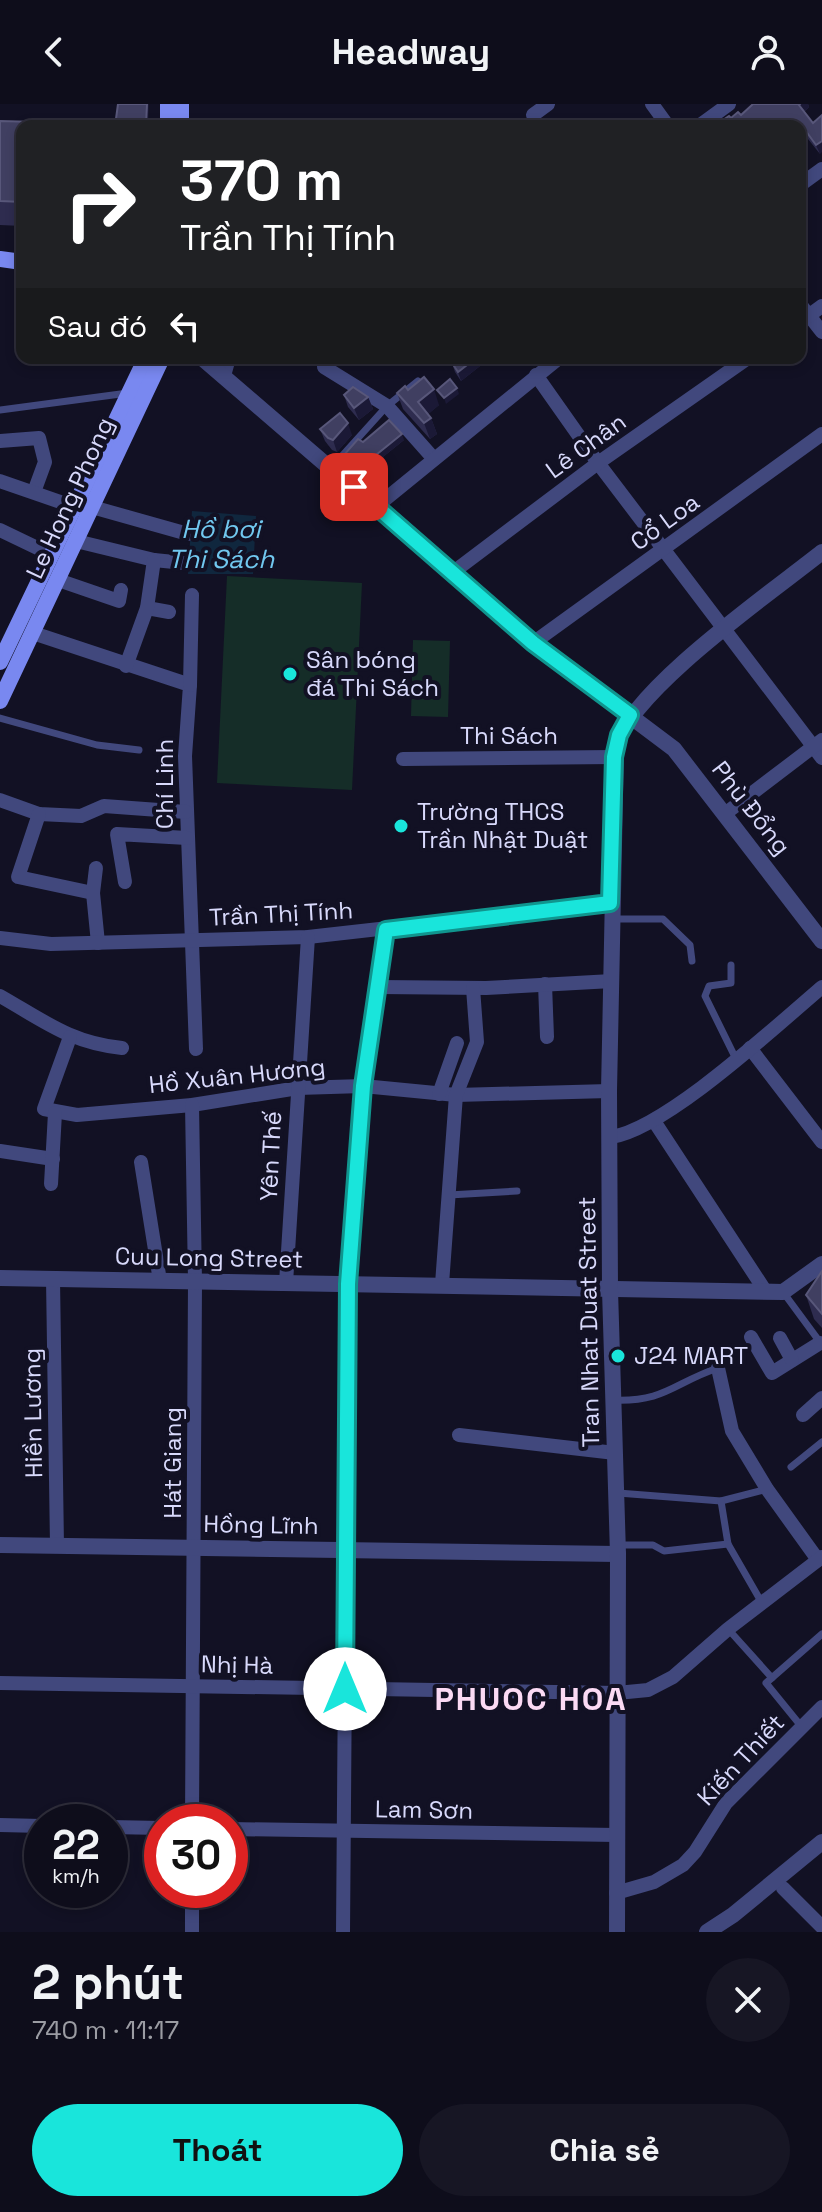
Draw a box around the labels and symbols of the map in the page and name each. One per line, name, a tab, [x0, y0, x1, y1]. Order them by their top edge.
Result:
street label: Lê Chân	[539, 406, 632, 485]
street label: Le Hong Phong	[19, 412, 120, 583]
pin	[320, 453, 388, 521]
street label: Cổ Loa	[624, 486, 706, 557]
water label: Hồ bơi Thi Sách	[168, 512, 275, 576]
place label: Sân bóng đá Thi Sách	[306, 644, 439, 703]
marker: Sân bóng đá Thi Sách	[281, 665, 299, 683]
street label: Thi Sách	[460, 720, 558, 751]
street label: Chí Linh	[149, 739, 180, 829]
street label: Phù Đổng	[705, 755, 798, 861]
place label: Trường THCS Trần Nhật Duật	[417, 796, 588, 855]
marker: Trường THCS Trần Nhật Duật	[392, 817, 410, 835]
street label: Trần Thị Tính	[208, 894, 354, 933]
street label: Hồ Xuân Hương	[147, 1051, 327, 1100]
street label: Yên Thế	[253, 1110, 288, 1202]
street label: Tran Nhat Duat Street	[571, 1196, 606, 1448]
street label: Cuu Long Street	[115, 1240, 303, 1275]
place label: J24 MART	[634, 1340, 748, 1371]
marker: J24 MART	[609, 1347, 627, 1365]
street label: Hiền Lương	[16, 1348, 49, 1478]
street label: Hát Giang	[157, 1407, 188, 1519]
street label: Hồng Lĩnh	[203, 1508, 319, 1541]
position arrow	[303, 1647, 387, 1731]
street label: Nhị Hà	[201, 1648, 274, 1681]
district label: PHUOC HOA	[435, 1679, 627, 1719]
street label: Kiến Thiết	[690, 1707, 791, 1812]
street label: Lam Sơn	[375, 1793, 473, 1826]
speed limit sign: 30	[144, 1804, 248, 1908]

